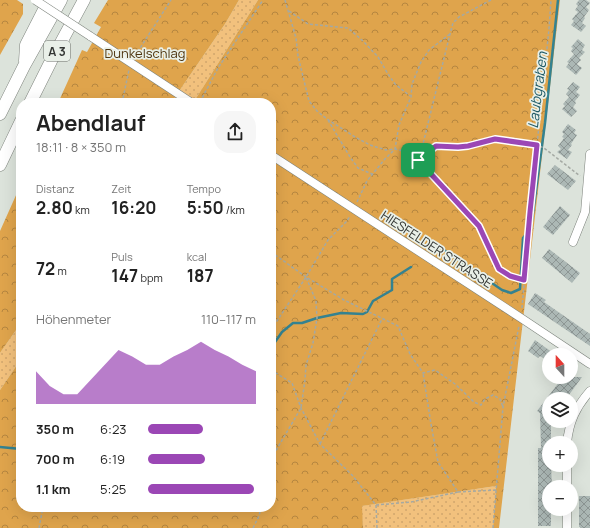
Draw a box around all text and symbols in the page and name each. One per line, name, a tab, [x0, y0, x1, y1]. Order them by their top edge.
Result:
road number: A 3	[44, 41, 70, 61]
park label: Dunkelschlag	[105, 44, 185, 62]
water label: Laubgraben	[523, 50, 551, 129]
text: Abendlauf	[36, 108, 145, 138]
button: share	[214, 111, 256, 153]
text: 18:11 · 8 × 350 m	[36, 138, 126, 156]
pin	[401, 143, 435, 177]
icon: arrive	[407, 149, 429, 171]
text: Distanz	[36, 181, 75, 196]
text: Zeit	[111, 181, 132, 196]
text: Tempo	[187, 181, 221, 196]
text: 2.80	[36, 196, 73, 219]
text: 16:20	[111, 196, 156, 219]
text: 5:50	[187, 196, 224, 219]
text: km	[73, 202, 90, 217]
text: /km	[224, 202, 245, 217]
street label: HIESFELDER STRASSE	[378, 206, 496, 292]
text: Puls	[111, 249, 133, 264]
text: kcal	[187, 249, 207, 264]
text: 72	[36, 257, 55, 280]
text: m	[55, 263, 67, 278]
text: 147	[111, 264, 138, 287]
text: 187	[187, 264, 214, 287]
text: bpm	[138, 270, 163, 285]
text: Höhenmeter	[36, 310, 111, 328]
text: 110–117 m	[201, 310, 256, 328]
north arrow	[542, 348, 578, 384]
map controls	[542, 348, 578, 516]
button: layers	[542, 392, 578, 428]
text: 350 m	[36, 420, 74, 438]
text: 6:23	[100, 420, 127, 438]
button: +	[542, 436, 578, 472]
text: 700 m	[36, 450, 74, 468]
text: 6:19	[100, 450, 125, 468]
text: 1.1 km	[36, 480, 71, 498]
text: 5:25	[100, 480, 126, 498]
button: −	[542, 480, 578, 516]

